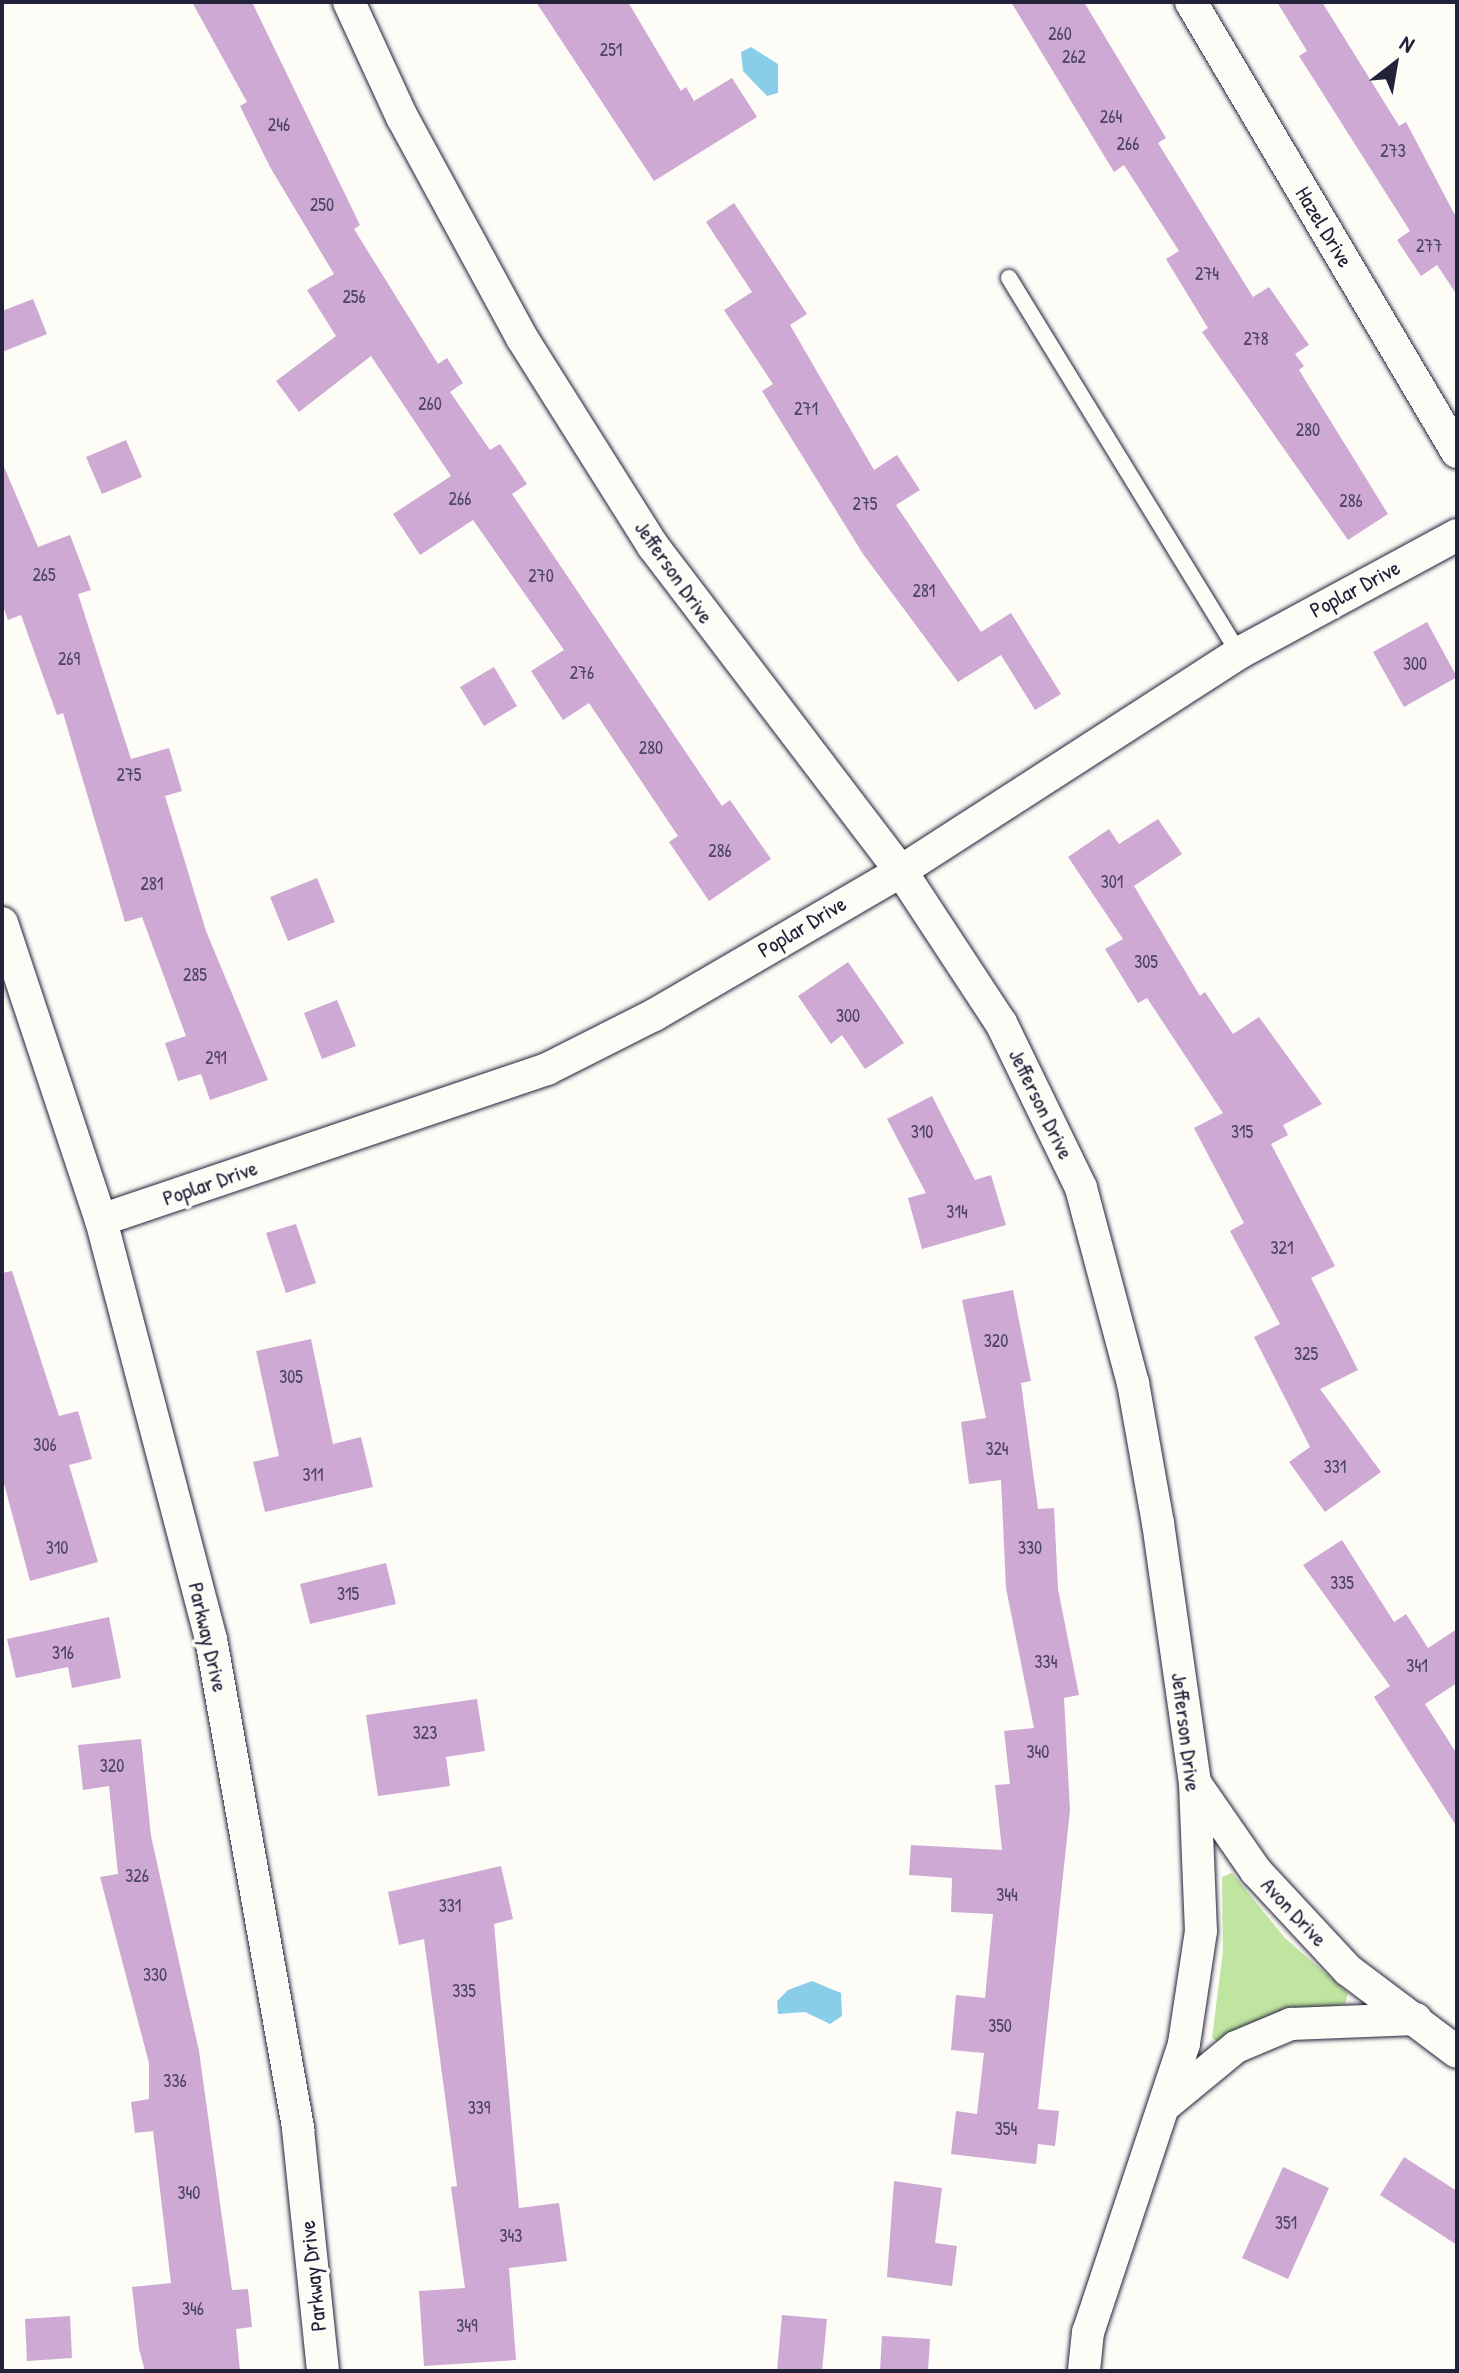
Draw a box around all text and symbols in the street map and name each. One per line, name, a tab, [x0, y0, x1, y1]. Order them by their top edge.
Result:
house number: 260	[1048, 23, 1072, 45]
north arrow	[1355, 24, 1435, 104]
text: N	[1395, 28, 1420, 59]
house number: 251	[600, 39, 622, 61]
house number: 262	[1062, 46, 1086, 68]
house number: 264	[1100, 106, 1122, 128]
house number: 246	[268, 114, 290, 136]
house number: 266	[1117, 133, 1139, 155]
house number: 273	[1380, 140, 1406, 162]
street label: Hazel Drive	[1290, 182, 1358, 272]
house number: 250	[310, 194, 334, 216]
house number: 277	[1416, 235, 1442, 257]
house number: 274	[1195, 263, 1219, 285]
house number: 256	[342, 286, 366, 308]
house number: 278	[1243, 328, 1269, 350]
house number: 260	[418, 393, 442, 415]
house number: 271	[794, 398, 818, 420]
house number: 280	[1296, 419, 1320, 441]
house number: 266	[449, 488, 471, 510]
house number: 286	[1339, 490, 1363, 512]
house number: 275	[853, 493, 877, 515]
street label: Jefferson Drive	[629, 516, 719, 628]
street label: Poplar Drive	[1305, 554, 1405, 624]
house number: 265	[32, 564, 56, 586]
house number: 270	[528, 565, 554, 587]
house number: 281	[913, 580, 935, 602]
house number: 269	[58, 648, 80, 670]
house number: 300	[1403, 653, 1427, 675]
house number: 276	[570, 662, 594, 684]
house number: 280	[639, 737, 663, 759]
house number: 275	[117, 764, 141, 786]
house number: 286	[708, 840, 732, 862]
house number: 301	[1101, 871, 1123, 893]
house number: 281	[141, 873, 163, 895]
street label: Poplar Drive	[753, 890, 851, 964]
house number: 305	[1134, 951, 1158, 973]
house number: 285	[183, 964, 207, 986]
house number: 300	[836, 1005, 860, 1027]
street label: Jefferson Drive	[1003, 1045, 1079, 1163]
house number: 291	[205, 1047, 227, 1069]
house number: 310	[911, 1121, 933, 1143]
house number: 315	[1231, 1121, 1253, 1143]
street label: Poplar Drive	[159, 1155, 261, 1211]
house number: 314	[946, 1201, 968, 1223]
house number: 321	[1270, 1237, 1294, 1259]
house number: 320	[984, 1330, 1008, 1352]
house number: 325	[1294, 1343, 1318, 1365]
house number: 305	[279, 1366, 303, 1388]
house number: 306	[33, 1434, 57, 1456]
house number: 324	[985, 1438, 1009, 1460]
house number: 331	[1324, 1456, 1346, 1478]
house number: 311	[302, 1464, 324, 1486]
house number: 310	[46, 1537, 68, 1559]
house number: 330	[1018, 1537, 1042, 1559]
house number: 335	[1330, 1572, 1354, 1594]
street label: Parkway Drive	[183, 1580, 233, 1694]
house number: 315	[337, 1583, 359, 1605]
house number: 316	[52, 1642, 74, 1664]
house number: 334	[1035, 1651, 1057, 1673]
house number: 341	[1406, 1655, 1428, 1677]
street label: Jefferson Drive	[1166, 1671, 1206, 1793]
house number: 323	[413, 1722, 437, 1744]
house number: 340	[1027, 1741, 1049, 1763]
house number: 320	[100, 1755, 124, 1777]
house number: 326	[125, 1865, 149, 1887]
street label: Avon Drive	[1255, 1872, 1333, 1952]
house number: 344	[996, 1884, 1018, 1906]
house number: 331	[439, 1895, 461, 1917]
house number: 330	[143, 1964, 167, 1986]
house number: 335	[452, 1980, 476, 2002]
house number: 350	[988, 2015, 1012, 2037]
house number: 336	[163, 2070, 187, 2092]
house number: 339	[468, 2097, 490, 2119]
house number: 354	[995, 2118, 1017, 2140]
house number: 340	[178, 2182, 200, 2204]
house number: 351	[1275, 2212, 1297, 2234]
street label: Parkway Drive	[294, 2219, 332, 2333]
house number: 343	[500, 2225, 522, 2247]
house number: 346	[182, 2298, 204, 2320]
house number: 349	[456, 2315, 478, 2337]

